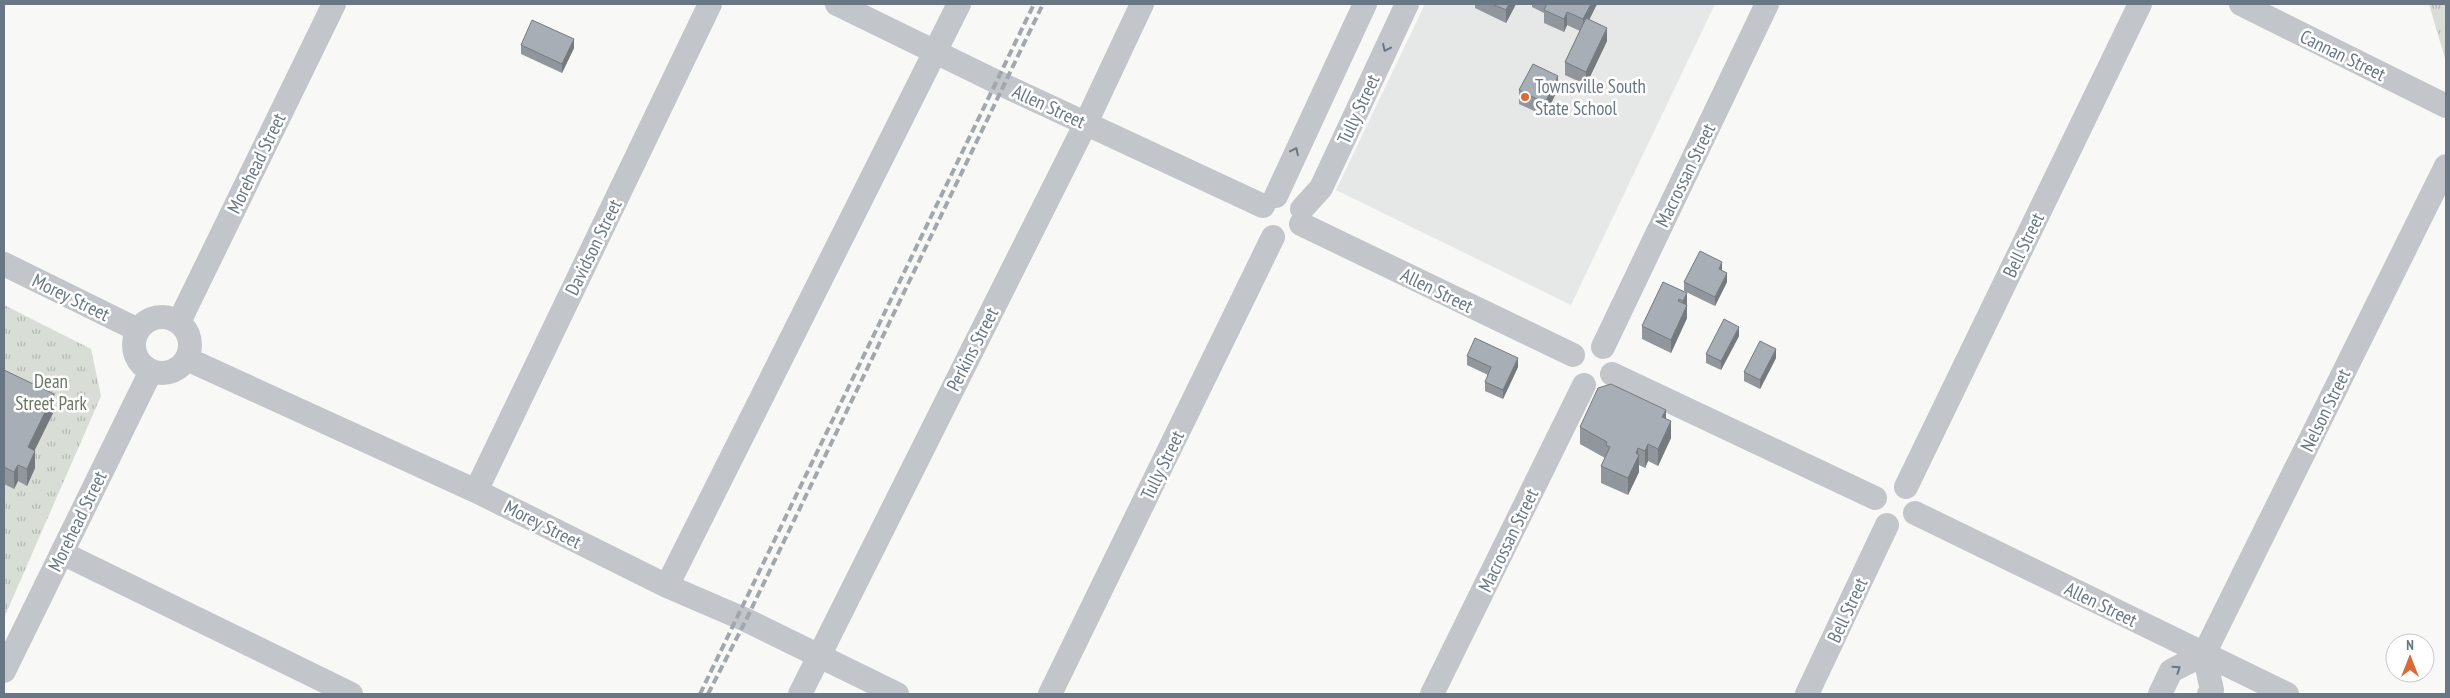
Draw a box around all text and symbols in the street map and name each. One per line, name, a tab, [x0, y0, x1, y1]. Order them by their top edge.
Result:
street label: Cannan Street	[2296, 24, 2390, 86]
one-way arrow	[1382, 43, 1392, 52]
street label: Tully Street	[1332, 70, 1385, 148]
place label: Townsville South State School	[1535, 74, 1646, 120]
street label: Allen Street	[1009, 79, 1090, 134]
marker: Townsville South State School	[1519, 91, 1531, 103]
street label: Morehead Street	[221, 108, 291, 217]
street label: Macrossan Street	[1650, 119, 1721, 231]
one-way arrow	[1289, 147, 1300, 156]
street label: Davidson Street	[559, 194, 627, 299]
street label: Bell Street	[1997, 208, 2049, 281]
street label: Allen Street	[1397, 262, 1478, 318]
street label: Morey Street	[28, 268, 114, 326]
street label: Perkins Street	[941, 302, 1004, 395]
street label: Nelson Street	[2295, 364, 2356, 455]
park label: Dean Street Park	[15, 369, 87, 415]
street label: Tully Street	[1135, 426, 1189, 503]
street label: Morehead Street	[42, 466, 112, 575]
street label: Macrossan Street	[1473, 484, 1544, 596]
street label: Morey Street	[501, 494, 586, 554]
street label: Bell Street	[1822, 573, 1873, 646]
street label: Allen Street	[2061, 576, 2142, 632]
north arrow	[2385, 633, 2435, 683]
text: N	[2406, 636, 2414, 654]
one-way arrow	[2172, 666, 2181, 676]

